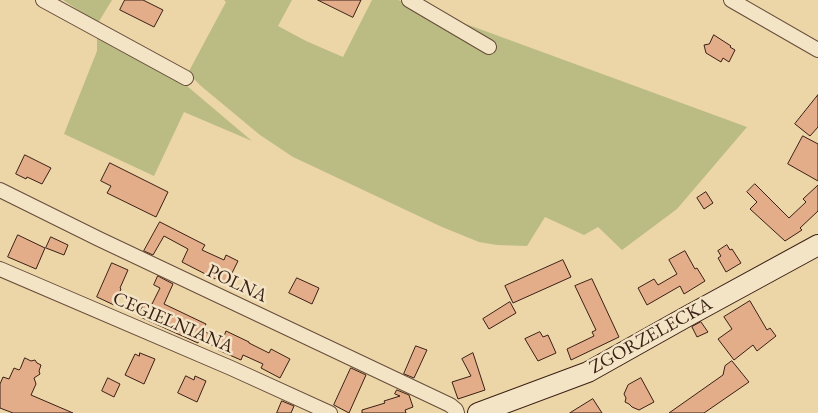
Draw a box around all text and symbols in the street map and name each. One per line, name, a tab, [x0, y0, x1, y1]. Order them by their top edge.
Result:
street label: POLNA	[203, 260, 271, 308]
street label: CEGIELNIANA	[109, 287, 237, 359]
street label: ZGORZELECKA	[586, 293, 716, 379]

